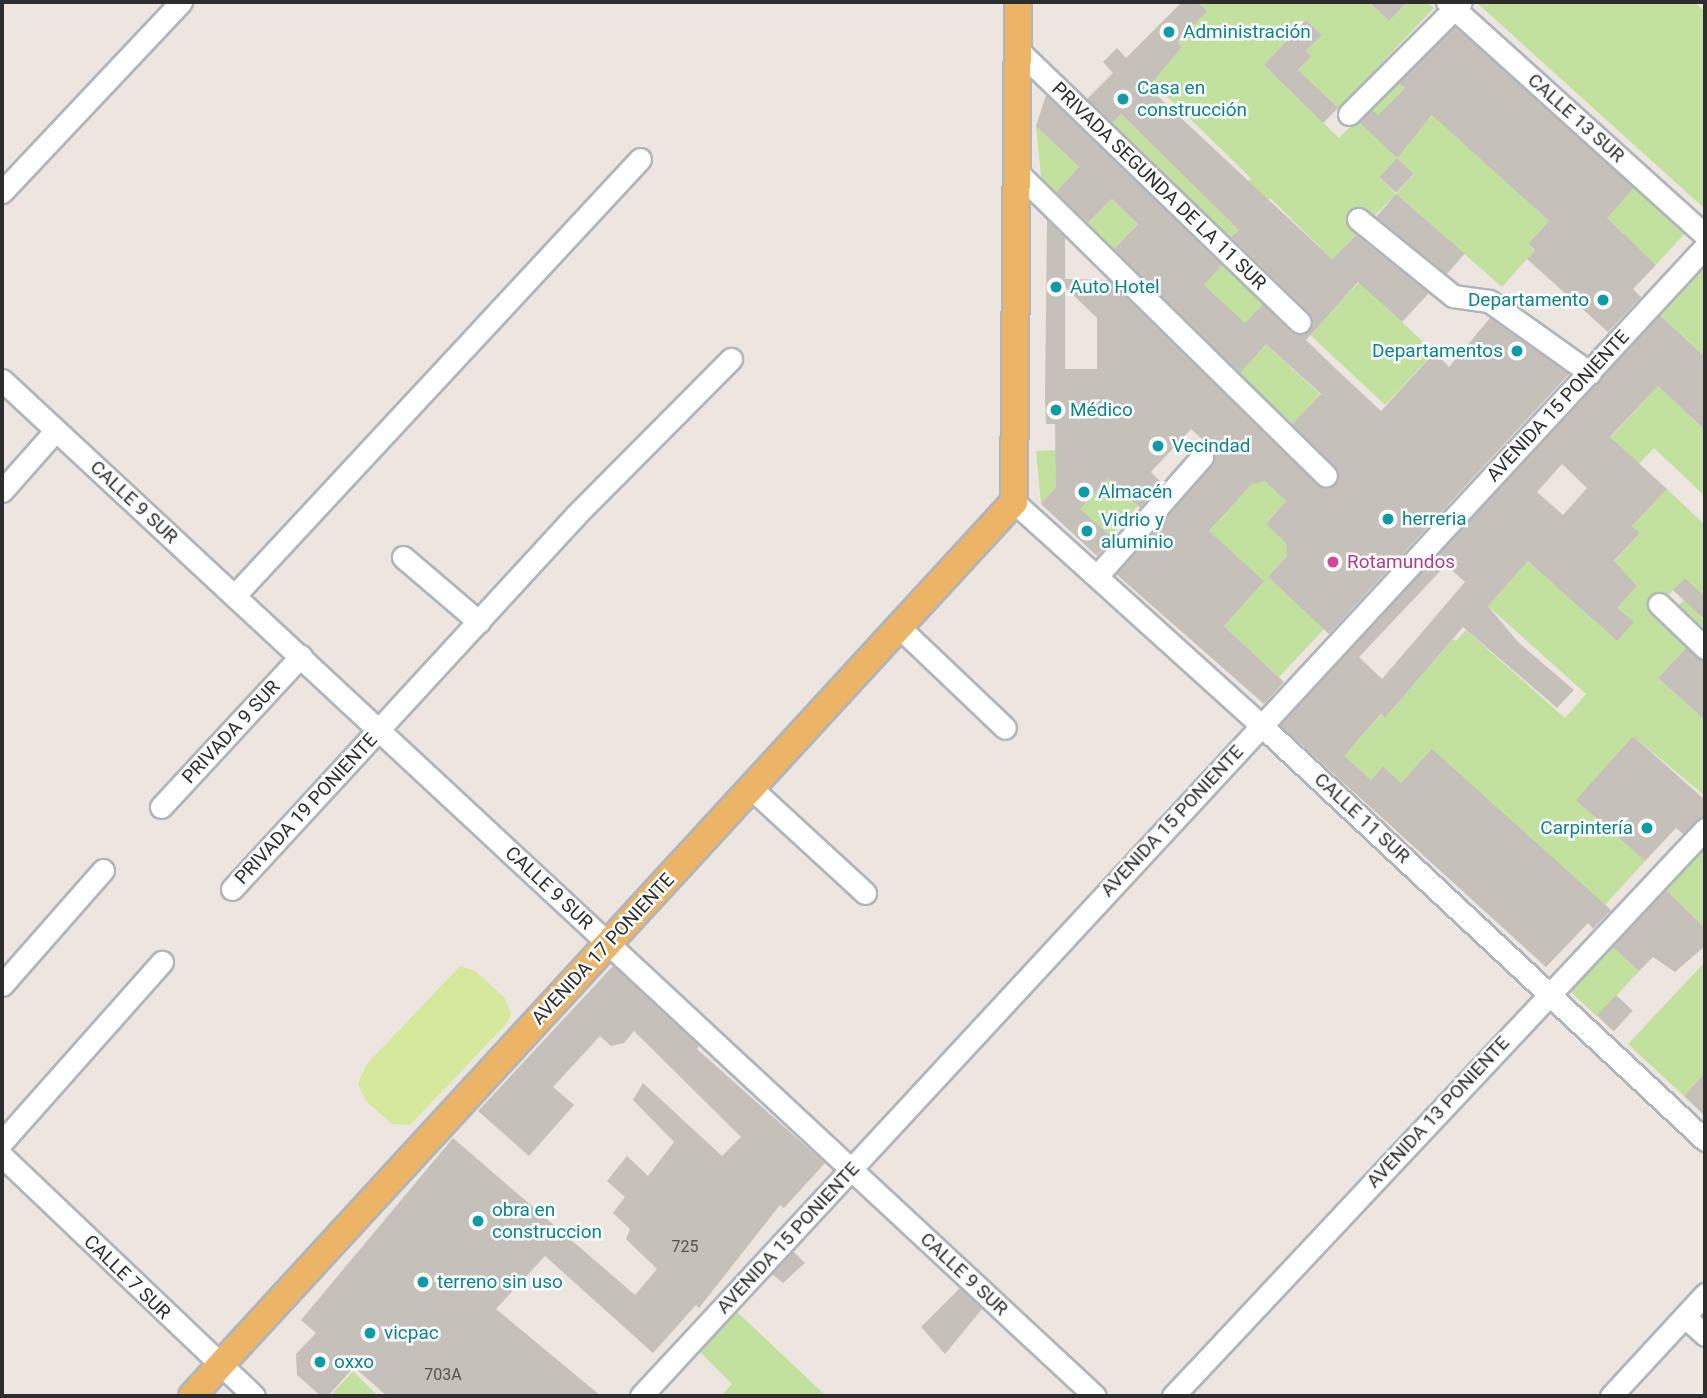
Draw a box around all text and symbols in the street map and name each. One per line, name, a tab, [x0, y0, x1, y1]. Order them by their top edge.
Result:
place label: Administración	[1183, 21, 1311, 43]
marker: Administración	[1161, 24, 1177, 40]
street label: CALLE 13 SUR	[1523, 69, 1629, 167]
street label: PRIVADA SEGUNDA DE LA 11 SUR	[1047, 77, 1271, 295]
place label: Casa en construcción	[1137, 77, 1247, 121]
marker: Casa en construcción	[1115, 91, 1131, 107]
place label: Auto Hotel	[1070, 276, 1160, 298]
marker: Auto Hotel	[1048, 279, 1064, 295]
place label: Departamento	[1468, 289, 1589, 311]
marker: Departamento	[1595, 292, 1611, 308]
street label: AVENIDA 15 PONIENTE	[1482, 326, 1634, 486]
place label: Departamentos	[1372, 340, 1503, 362]
marker: Departamentos	[1509, 343, 1525, 359]
place label: Médico	[1070, 399, 1133, 421]
marker: Médico	[1048, 402, 1064, 418]
place label: Vecindad	[1172, 435, 1251, 457]
marker: Vecindad	[1150, 438, 1166, 454]
street label: CALLE 9 SUR	[85, 456, 183, 548]
place label: Almacén	[1098, 481, 1173, 503]
marker: Almacén	[1076, 484, 1092, 500]
place label: herreria	[1402, 508, 1467, 530]
place label: Vidrio y aluminio	[1101, 509, 1174, 553]
marker: herreria	[1380, 511, 1396, 527]
marker: Vidrio y aluminio	[1079, 523, 1095, 539]
place label: Rotamundos	[1347, 551, 1455, 573]
marker: Rotamundos	[1325, 554, 1341, 570]
street label: PRIVADA 9 SUR	[177, 676, 285, 788]
street label: PRIVADA 19 PONIENTE	[230, 729, 382, 889]
street label: AVENIDA 15 PONIENTE	[1096, 741, 1248, 901]
street label: CALLE 11 SUR	[1310, 768, 1414, 868]
place label: Carpintería	[1540, 817, 1633, 839]
marker: Carpintería	[1639, 820, 1655, 836]
street label: CALLE 9 SUR	[500, 842, 598, 934]
street label: AVENIDA 17 PONIENTE	[527, 869, 679, 1029]
street label: AVENIDA 13 PONIENTE	[1362, 1032, 1514, 1192]
street label: AVENIDA 15 PONIENTE	[712, 1158, 864, 1318]
place label: obra en construccion	[492, 1199, 602, 1243]
marker: obra en construccion	[470, 1213, 486, 1229]
street label: CALLE 9 SUR	[915, 1228, 1013, 1320]
street label: CALLE 7 SUR	[79, 1230, 175, 1324]
house number: 725	[672, 1237, 698, 1257]
place label: terreno sin uso	[437, 1271, 563, 1293]
marker: terreno sin uso	[415, 1274, 431, 1290]
place label: vicpac	[384, 1322, 439, 1344]
marker: vicpac	[362, 1325, 378, 1341]
place label: oxxo	[334, 1351, 374, 1373]
marker: oxxo	[312, 1354, 328, 1370]
house number: 703A	[424, 1365, 462, 1385]

